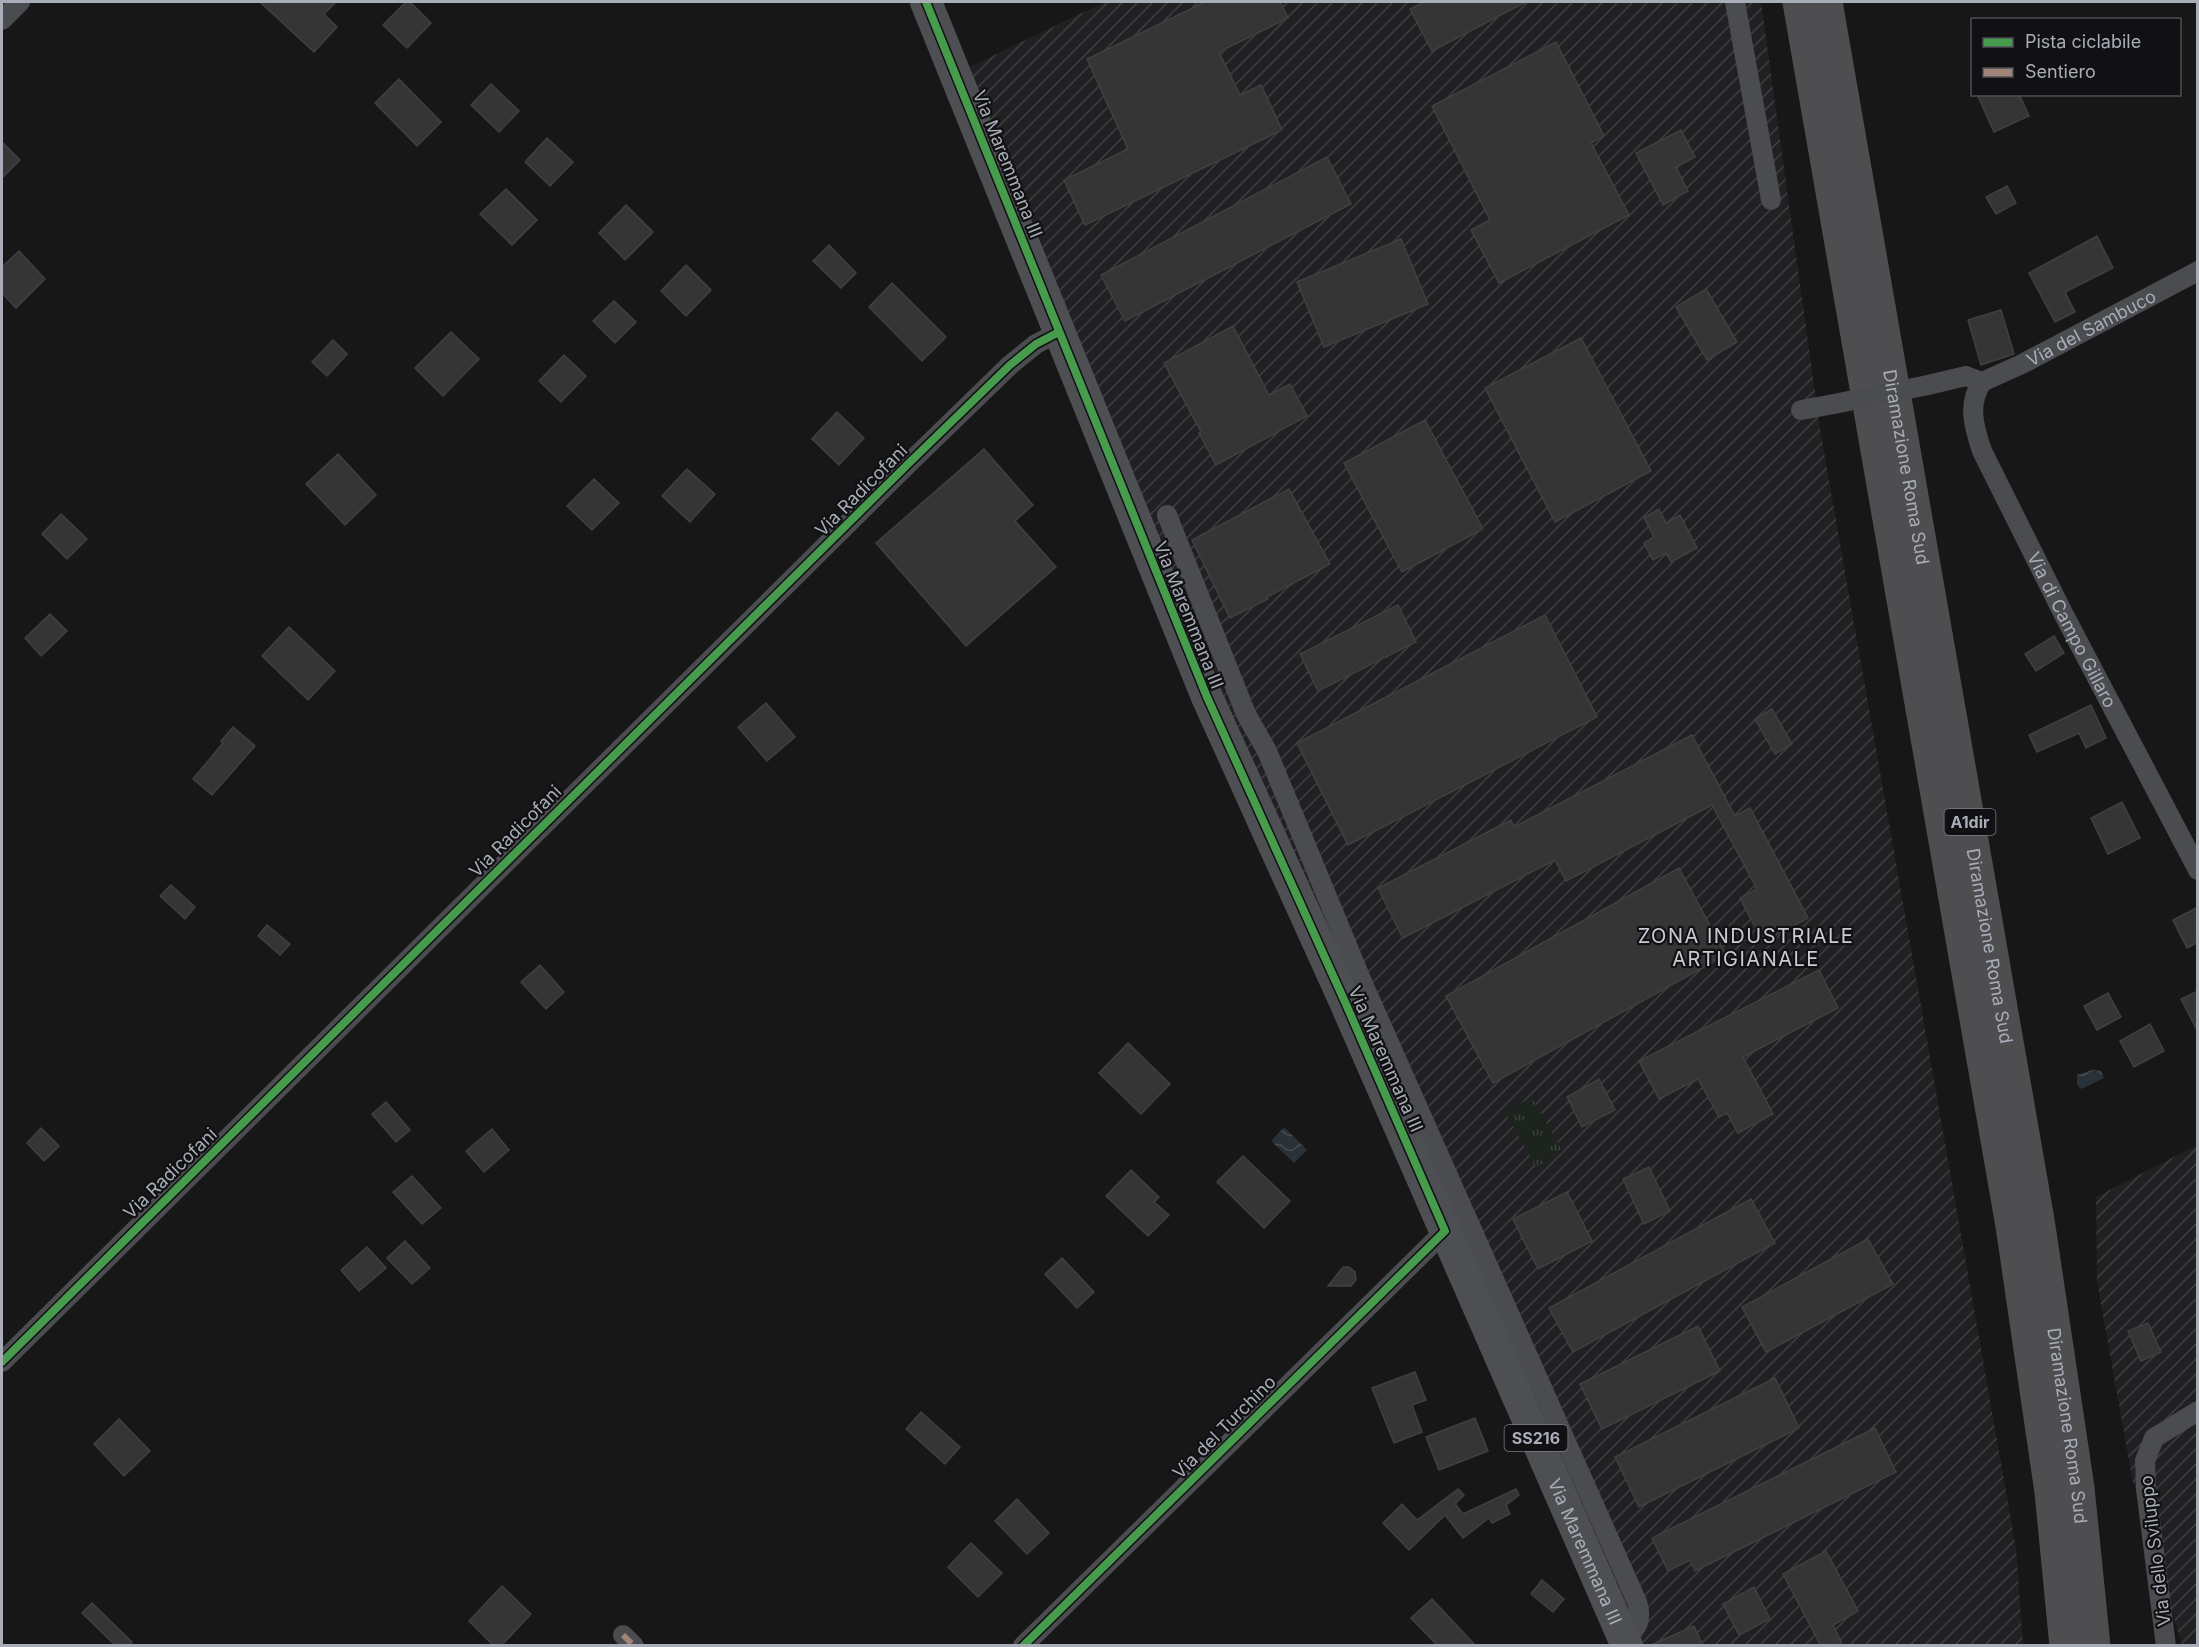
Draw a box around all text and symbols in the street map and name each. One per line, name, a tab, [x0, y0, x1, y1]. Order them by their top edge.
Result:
legend	[1971, 18, 2181, 96]
text: Pista ciclabile	[2025, 31, 2141, 52]
text: Sentiero	[2025, 61, 2096, 82]
street label: Via Maremmana III	[969, 87, 1047, 241]
street label: Via del Sambuco	[2023, 285, 2159, 370]
street label: Diramazione Roma Sud	[1880, 368, 1934, 566]
street label: Via Radicofani	[811, 440, 911, 540]
street label: Via Maremmana III	[1150, 538, 1228, 692]
street label: Via di Campo Gillaro	[2024, 548, 2121, 711]
street label: Via Radicofani	[465, 781, 565, 881]
road number: A1dir	[1944, 809, 1996, 835]
street label: Diramazione Roma Sud	[1963, 847, 2018, 1045]
district label: ZONA INDUSTRIALE ARTIGIANALE	[1638, 924, 1854, 971]
street label: Via Maremmana III	[1344, 983, 1428, 1135]
street label: Via Radicofani	[119, 1123, 221, 1223]
street label: Diramazione Roma Sud	[2044, 1326, 2092, 1524]
street label: Via del Turchino	[1168, 1371, 1280, 1483]
road number: SS216	[1504, 1425, 1568, 1451]
street label: Via dello Sviluppo	[2135, 1474, 2175, 1628]
street label: Via Maremmana III	[1544, 1475, 1627, 1627]

